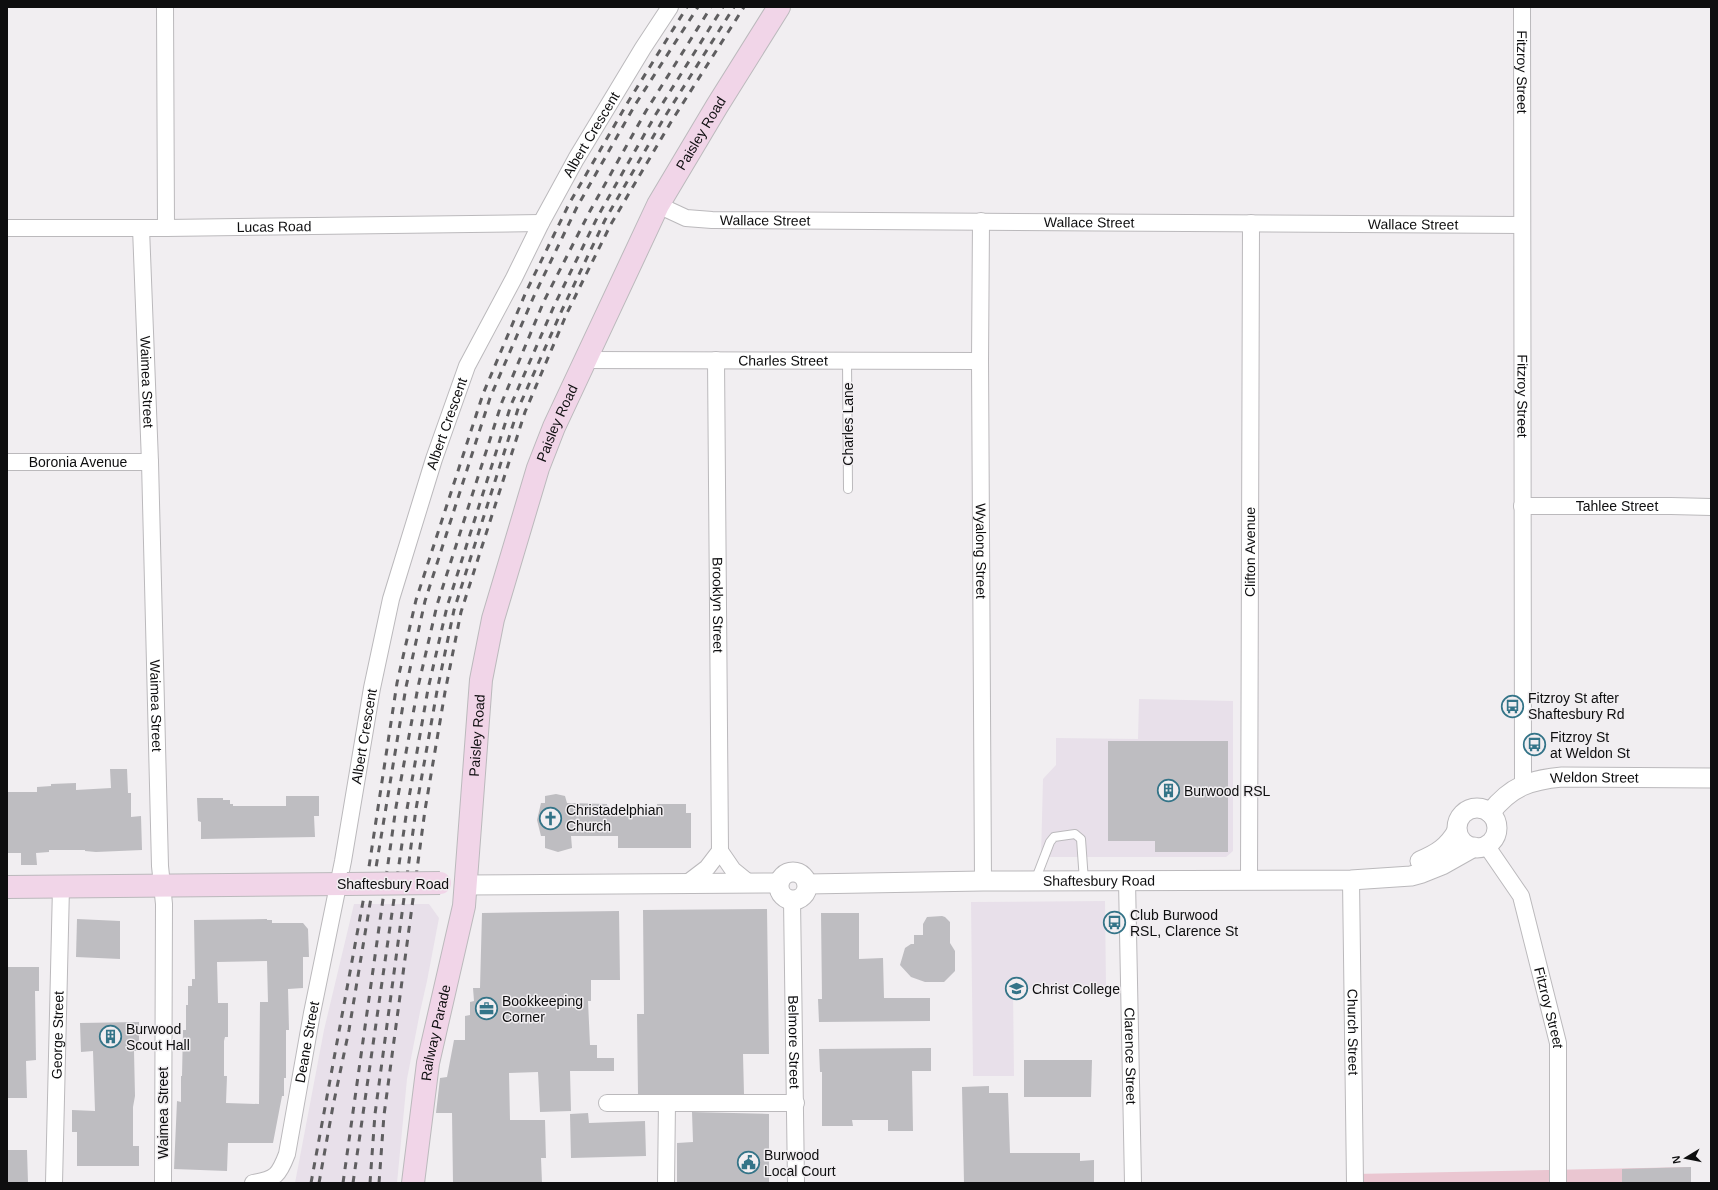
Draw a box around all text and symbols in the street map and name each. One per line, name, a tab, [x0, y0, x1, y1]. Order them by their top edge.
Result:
street label: Fitzroy Street	[1514, 30, 1530, 114]
street label: Albert Crescent	[560, 89, 623, 180]
street label: Paisley Road	[673, 94, 729, 173]
street label: Wallace Street	[720, 212, 811, 229]
street label: Wallace Street	[1044, 214, 1135, 231]
street label: Wallace Street	[1368, 216, 1459, 233]
street label: Lucas Road	[236, 218, 311, 235]
street label: Waimea Street	[137, 336, 157, 428]
street label: Charles Street	[738, 352, 828, 369]
street label: Fitzroy Street	[1514, 354, 1531, 438]
street label: Albert Crescent	[423, 375, 470, 472]
street label: Paisley Road	[533, 382, 581, 464]
street label: Charles Lane	[840, 382, 856, 466]
street label: Boronia Avenue	[29, 454, 128, 470]
street label: Tahlee Street	[1576, 498, 1658, 514]
street label: Wyalong Street	[973, 503, 989, 599]
street label: Clifton Avenue	[1242, 507, 1258, 597]
street label: Brooklyn Street	[710, 557, 726, 653]
street label: Waimea Street	[147, 659, 165, 752]
street label: Albert Crescent	[348, 687, 380, 785]
place label: Fitzroy St after Shaftesbury Rd	[1528, 690, 1625, 722]
bus stop icon: Fitzroy St after Shaftesbury Rd	[1499, 693, 1525, 719]
street label: Paisley Road	[466, 694, 488, 777]
place label: Fitzroy St at Weldon St	[1550, 729, 1630, 761]
bus stop icon: Fitzroy St at Weldon St	[1521, 732, 1547, 758]
street label: Weldon Street	[1549, 769, 1639, 786]
building icon: Burwood RSL	[1155, 778, 1181, 804]
place label: Burwood RSL	[1184, 783, 1271, 799]
place label: Christadelphian Church	[566, 802, 663, 834]
church icon: Christadelphian Church	[538, 805, 564, 831]
street label: Shaftesbury Road	[1043, 873, 1155, 889]
street label: Shaftesbury Road	[337, 876, 449, 892]
place label: Club Burwood RSL, Clarence St	[1130, 907, 1238, 939]
bus stop icon: Club Burwood RSL, Clarence St	[1102, 910, 1128, 936]
street label: Fitzroy Street	[1531, 965, 1566, 1048]
school or university icon: Christ College	[1003, 976, 1029, 1002]
place label: Christ College	[1032, 981, 1120, 997]
street label: Railway Parade	[418, 983, 454, 1082]
street label: Church Street	[1344, 989, 1362, 1075]
street label: George Street	[48, 991, 67, 1079]
place label: Bookkeeping Corner	[502, 993, 583, 1025]
street label: Belmore Street	[785, 995, 803, 1089]
office icon: Bookkeeping Corner	[473, 996, 499, 1022]
street label: Deane Street	[292, 1000, 322, 1084]
street label: Clarence Street	[1122, 1007, 1139, 1105]
place label: Burwood Scout Hall	[126, 1021, 190, 1053]
building icon: Burwood Scout Hall	[97, 1024, 123, 1050]
street label: Waimea Street	[155, 1067, 171, 1159]
north arrow	[1666, 1138, 1706, 1178]
place label: Burwood Local Court	[764, 1147, 836, 1179]
public building icon: Burwood Local Court	[735, 1150, 761, 1176]
text: N	[1670, 1155, 1683, 1165]

